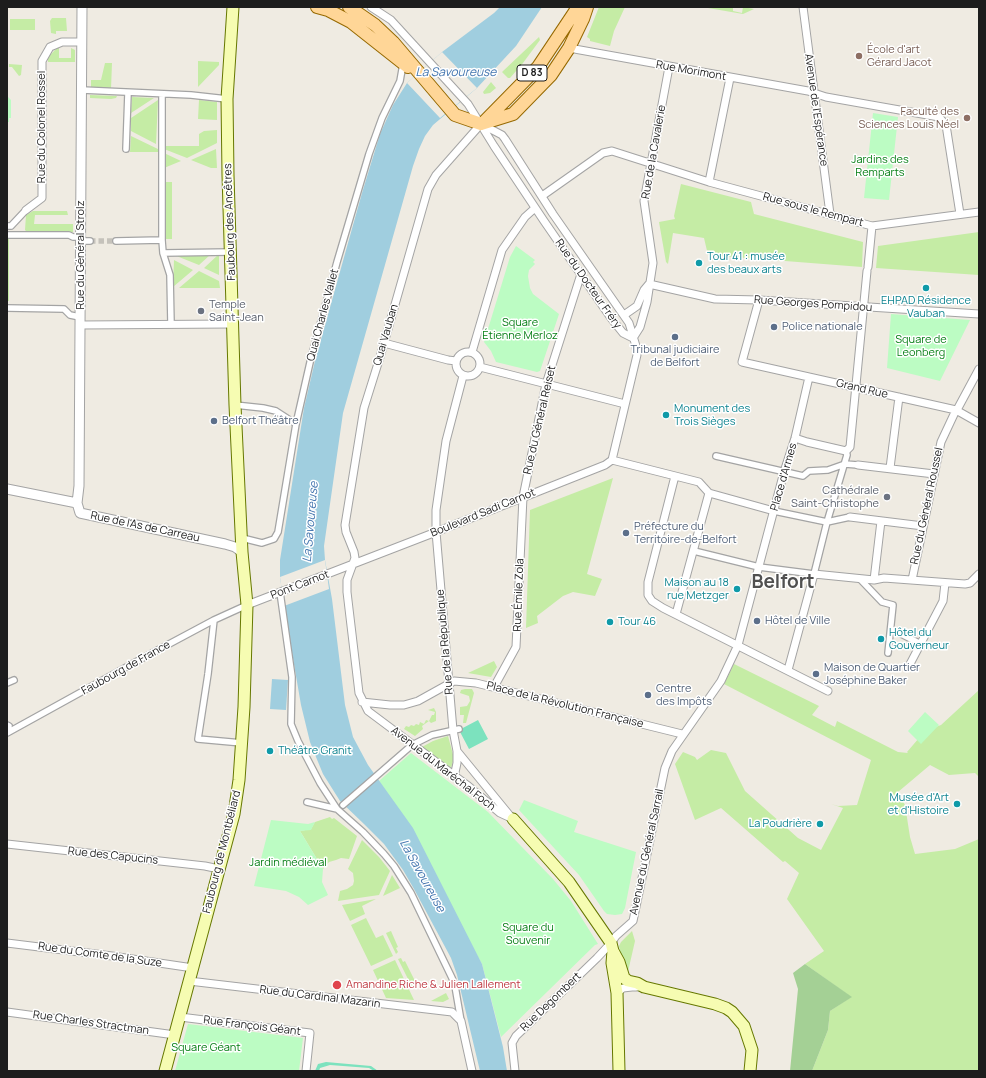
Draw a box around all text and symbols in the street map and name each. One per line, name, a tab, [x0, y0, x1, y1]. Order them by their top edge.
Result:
place label: École d'art Gérard Jacot	[867, 43, 932, 69]
marker: École d'art Gérard Jacot	[854, 51, 864, 61]
street label: Avenue de l'Espérance	[802, 53, 830, 167]
street label: Rue Morimont	[655, 58, 727, 84]
road number: D 83	[517, 65, 547, 81]
water label: La Savoureuse	[416, 66, 496, 80]
street label: Rue du Colonel Rossel	[35, 71, 49, 183]
street label: Rue de la Cavalerie	[639, 104, 669, 200]
place label: Faculté des Sciences Louis Néel	[858, 105, 959, 131]
marker: Faculté des Sciences Louis Néel	[962, 113, 972, 123]
park label: Jardins des Remparts	[851, 153, 909, 179]
street label: Faubourg des Ancêtres	[221, 163, 239, 281]
street label: Rue sous le Rempart	[761, 190, 865, 230]
street label: Rue du Général Strolz	[74, 201, 88, 309]
street label: Rue du Docteur Fréry	[552, 237, 624, 331]
place label: Tour 41 : musée des beaux arts	[707, 250, 785, 276]
marker: Tour 41 : musée des beaux arts	[694, 258, 704, 268]
street label: Quai Charles Vallet	[304, 267, 342, 363]
marker: EHPAD Résidence Vauban	[921, 283, 931, 293]
street label: Rue Georges Pompidou	[753, 293, 873, 315]
place label: EHPAD Résidence Vauban	[881, 294, 971, 320]
place label: Temple Saint-Jean	[209, 298, 264, 324]
street label: Quai Vauban	[371, 303, 401, 367]
marker: Temple Saint-Jean	[196, 306, 206, 316]
park label: Square Étienne Merloz	[482, 316, 558, 342]
place label: Police nationale	[782, 320, 863, 334]
marker: Police nationale	[769, 322, 779, 332]
marker: Tribunal judiciaire de Belfort	[670, 332, 680, 342]
park label: Square de Leonberg	[895, 333, 947, 359]
place label: Tribunal judiciaire de Belfort	[631, 343, 719, 369]
street label: Rue du Général Reiset	[521, 364, 559, 476]
street label: Grand Rue	[835, 377, 889, 401]
place label: Monument des Trois Sièges	[674, 402, 750, 428]
marker: Monument des Trois Sièges	[661, 410, 671, 420]
place label: Belfort Théâtre	[222, 414, 299, 428]
marker: Belfort Théâtre	[209, 416, 219, 426]
street label: Place d'Armes	[768, 442, 800, 512]
street label: Rue du Général Roussel	[908, 446, 946, 566]
water label: La Savoureuse	[300, 481, 322, 563]
place label: Cathédrale Saint-Christophe	[791, 484, 879, 510]
street label: Boulevard Sadi Carnot	[429, 486, 537, 540]
marker: Cathédrale Saint-Christophe	[882, 492, 892, 502]
street label: Rue de l'As de Carreau	[89, 509, 201, 545]
place label: Préfecture du Territoire-de-Belfort	[634, 520, 737, 546]
marker: Préfecture du Territoire-de-Belfort	[621, 528, 631, 538]
street label: Rue Émile Zola	[511, 558, 527, 632]
street label: Pont Carnot	[269, 568, 331, 602]
district label: Belfort	[751, 572, 815, 594]
place label: Maison au 18 rue Metzger	[665, 576, 729, 602]
marker: Maison au 18 rue Metzger	[732, 584, 742, 594]
street label: Rue de la République	[434, 589, 456, 695]
place label: Hôtel de Ville	[765, 614, 830, 628]
place label: Tour 46	[618, 615, 656, 629]
marker: Hôtel de Ville	[752, 616, 762, 626]
marker: Tour 46	[605, 617, 615, 627]
place label: Hôtel du Gouverneur	[889, 626, 949, 652]
marker: Hôtel du Gouverneur	[876, 634, 886, 644]
street label: Faubourg de France	[79, 638, 173, 698]
place label: Maison de Quartier Joséphine Baker	[824, 661, 920, 687]
marker: Maison de Quartier Joséphine Baker	[811, 669, 821, 679]
street label: Place de la Révolution Française	[485, 679, 645, 731]
place label: Centre des Impôts	[656, 682, 712, 708]
marker: Centre des Impôts	[643, 690, 653, 700]
street label: Avenue du Maréchal Foch	[388, 724, 498, 814]
place label: Théâtre Granit	[278, 744, 352, 758]
marker: Théâtre Granit	[265, 746, 275, 756]
street label: Avenue du Général Sarrail	[627, 788, 667, 916]
street label: Faubourg de Montbéliard	[200, 789, 244, 915]
place label: Musée d'Art et d'Histoire	[888, 791, 949, 817]
marker: Musée d'Art et d'Histoire	[952, 799, 962, 809]
place label: La Poudrière	[749, 817, 812, 831]
marker: La Poudrière	[815, 819, 825, 829]
water label: La Savoureuse	[396, 837, 448, 915]
street label: Rue des Capucins	[67, 845, 159, 867]
park label: Jardin médiéval	[249, 856, 327, 870]
park label: Square du Souvenir	[502, 921, 554, 947]
street label: Rue du Comte de la Suze	[37, 940, 163, 970]
street label: Rue Degombert	[518, 970, 584, 1034]
place label: Amandine Riche & Julien Lallement	[346, 978, 521, 992]
marker: Amandine Riche & Julien Lallement	[331, 979, 343, 991]
street label: Rue du Cardinal Mazarin	[259, 983, 381, 1011]
street label: Rue Charles Stractman	[32, 1008, 150, 1038]
street label: Rue François Géant	[203, 1013, 301, 1039]
park label: Square Géant	[171, 1041, 241, 1055]

